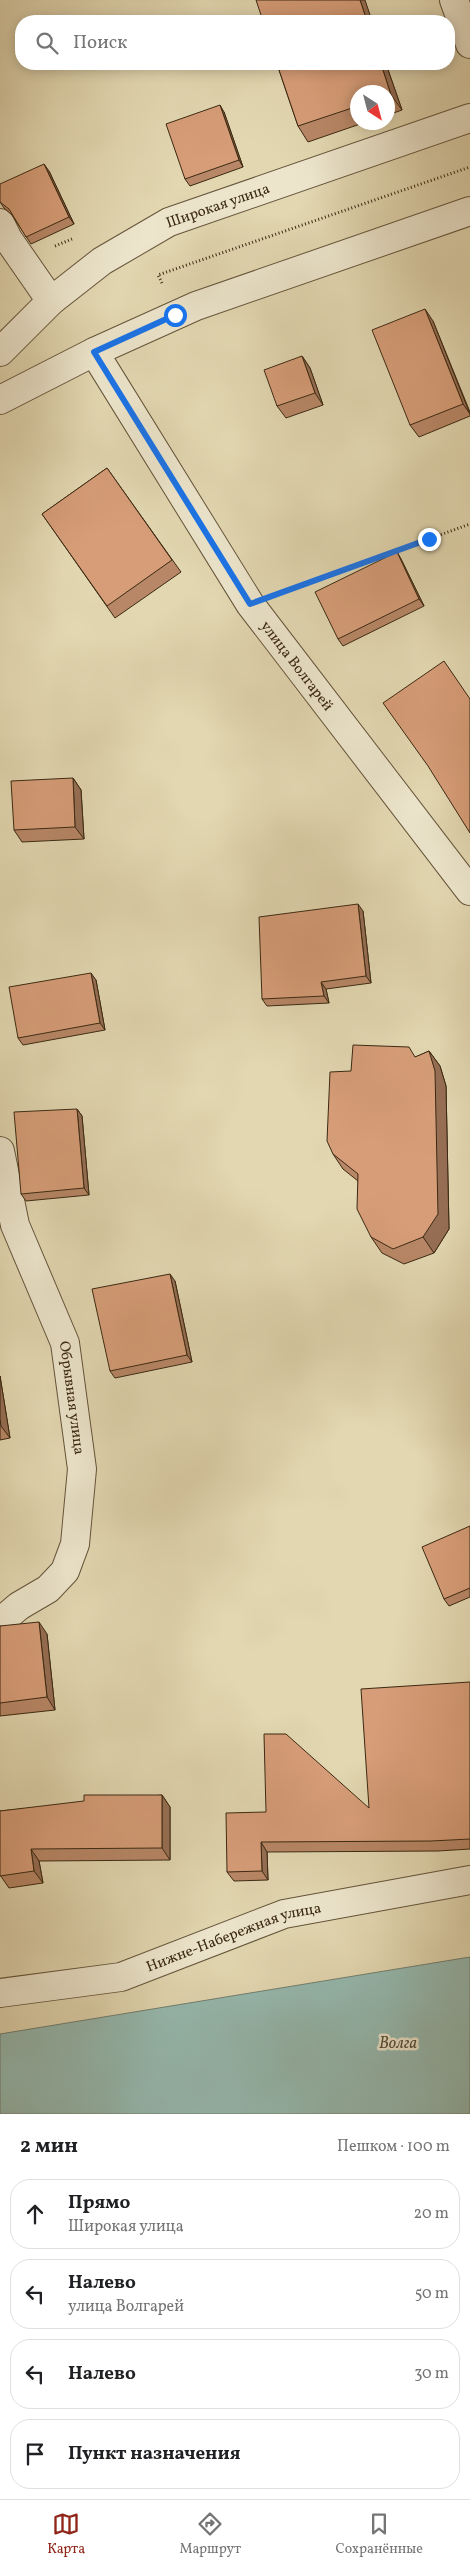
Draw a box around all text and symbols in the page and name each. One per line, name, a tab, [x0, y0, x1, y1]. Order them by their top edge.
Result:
search box	[15, 15, 455, 70]
icon: search	[33, 29, 61, 57]
text: Поиск	[73, 30, 127, 56]
north arrow	[350, 85, 395, 130]
street label: Широкая улица	[163, 179, 273, 234]
route start	[164, 304, 187, 327]
route end	[418, 528, 441, 551]
street label: улица Волгарей	[255, 617, 337, 716]
street label: Обрывная улица	[53, 1340, 89, 1456]
street label: Нижне-Набережная улица	[143, 1898, 323, 1978]
water label: Волга	[379, 2033, 417, 2055]
text: 2 мин	[20, 2132, 78, 2161]
text: Пешком · 100 m	[337, 2136, 450, 2158]
text: Прямо	[68, 2190, 130, 2216]
icon: ahead	[21, 2200, 49, 2228]
text: 20 m	[414, 2203, 449, 2225]
text: Широкая улица	[68, 2216, 184, 2238]
text: Налево	[68, 2270, 136, 2296]
icon: left	[21, 2280, 49, 2308]
text: 50 m	[415, 2283, 449, 2305]
text: улица Волгарей	[68, 2296, 184, 2318]
icon: left	[21, 2360, 49, 2388]
text: Налево	[68, 2361, 136, 2387]
text: 30 m	[414, 2363, 449, 2385]
icon: arrive	[21, 2440, 49, 2468]
text: Пункт назначения	[68, 2441, 241, 2467]
tab: Карта	[47, 2510, 85, 2559]
tab: Маршрут	[179, 2510, 241, 2559]
tab: Сохранённые	[335, 2510, 423, 2559]

